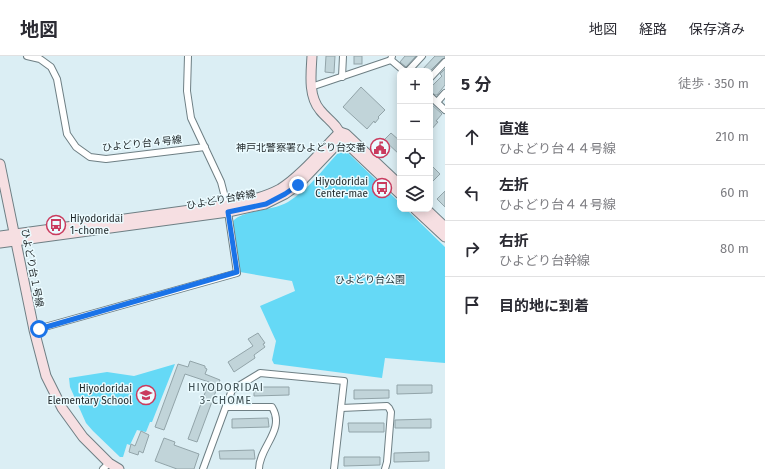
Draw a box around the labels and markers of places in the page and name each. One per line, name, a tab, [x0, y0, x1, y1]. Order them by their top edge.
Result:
public building icon: 神戸北警察署ひよどり台交番	[369, 137, 391, 159]
place label: 神戸北警察署ひよどり台交番	[236, 142, 366, 154]
place label: Hiyodoridai Center-mae	[315, 176, 368, 200]
bus stop icon: Hiyodoridai Center-mae	[371, 177, 393, 199]
place label: Hiyodoridai 1-chome	[70, 213, 123, 237]
bus stop icon: Hiyodoridai 1-chome	[45, 214, 67, 236]
place label: Hiyodoridai Elementary School	[47, 383, 132, 407]
school or university icon: Hiyodoridai Elementary School	[135, 384, 157, 406]

